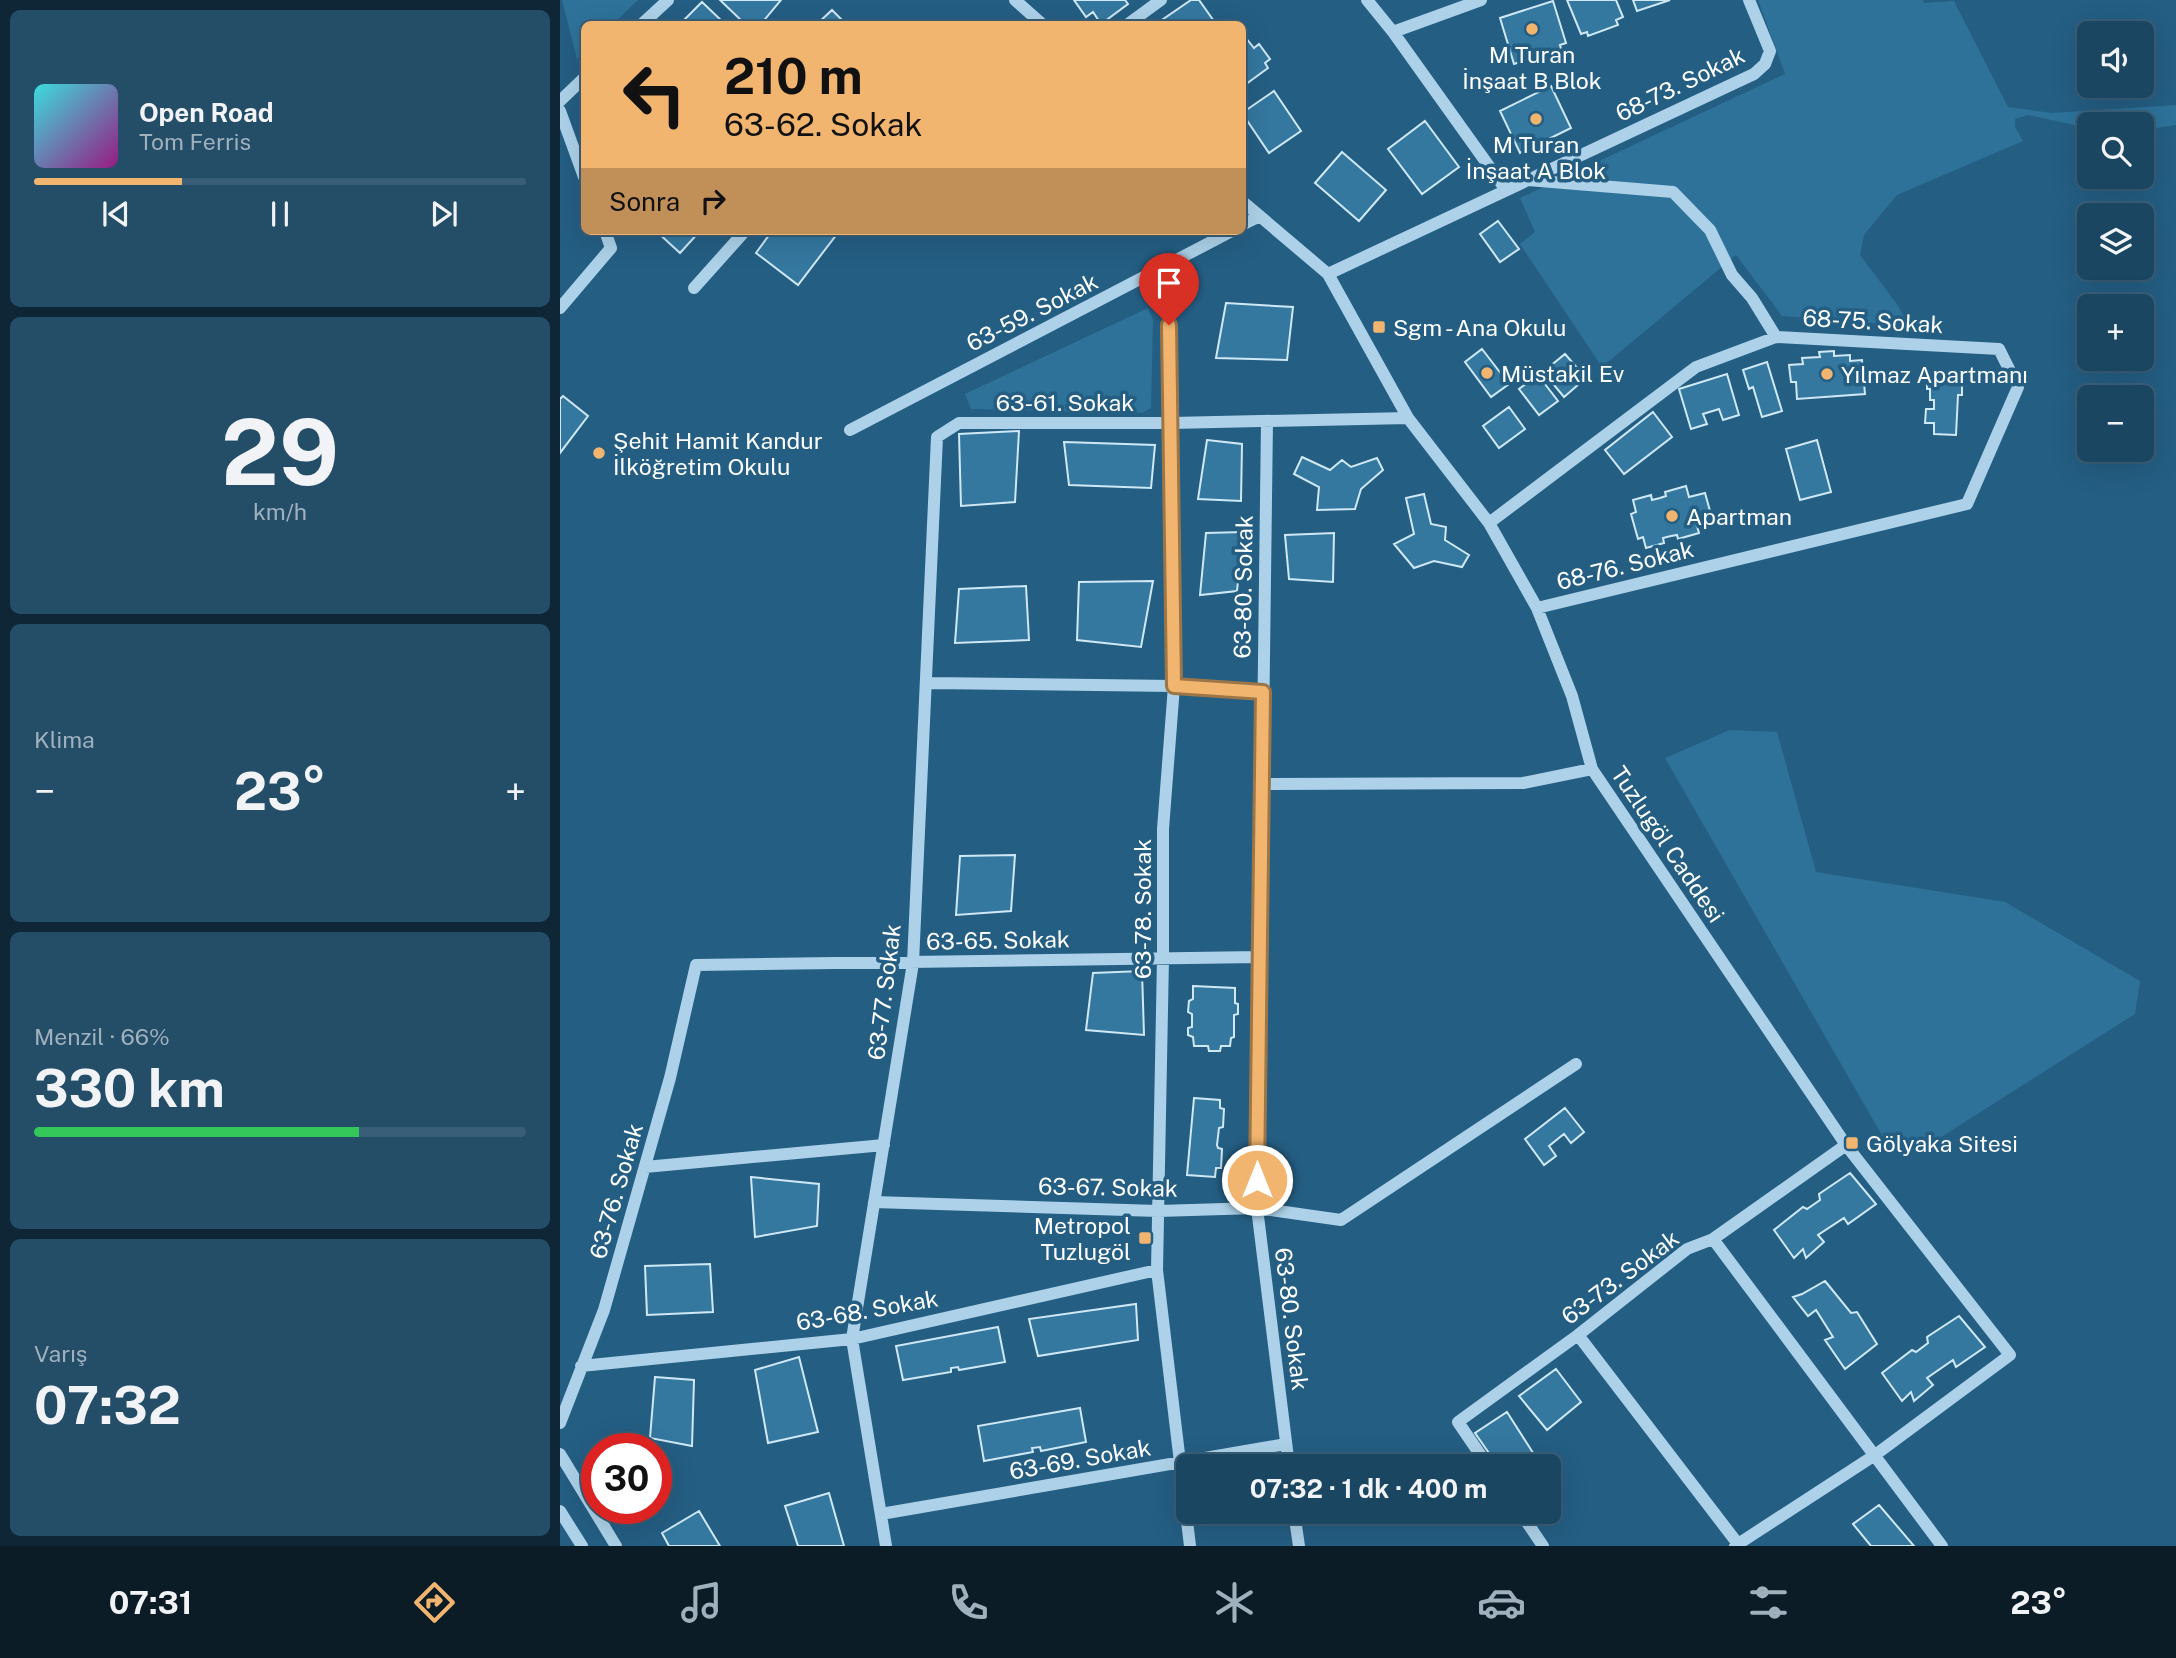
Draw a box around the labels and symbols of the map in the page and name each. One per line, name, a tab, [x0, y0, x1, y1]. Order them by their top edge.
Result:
marker: M Turan İnşaat B Blok	[1524, 21, 1540, 37]
place label: M Turan İnşaat B Blok	[1462, 41, 1602, 94]
street label: 68-73. Sokak	[1611, 41, 1749, 127]
marker: M Turan İnşaat A Blok	[1528, 111, 1544, 127]
place label: M Turan İnşaat A Blok	[1466, 131, 1606, 184]
pin	[1139, 253, 1199, 325]
street label: 63-59. Sokak	[962, 267, 1102, 357]
street label: 68-75. Sokak	[1802, 304, 1944, 338]
place label: Sgm - Ana Okulu	[1393, 314, 1566, 341]
marker: Sgm - Ana Okulu	[1371, 319, 1387, 335]
place label: Müstakil Ev	[1501, 360, 1625, 387]
place label: Yılmaz Apartmanı	[1841, 361, 2028, 388]
marker: Müstakil Ev	[1479, 365, 1495, 381]
marker: Yılmaz Apartmanı	[1819, 366, 1835, 382]
street label: 63-61. Sokak	[996, 389, 1134, 416]
place label: Şehit Hamit Kandur İlköğretim Okulu	[613, 427, 823, 480]
marker: Şehit Hamit Kandur İlköğretim Okulu	[591, 445, 607, 461]
place label: Apartman	[1686, 503, 1792, 530]
marker: Apartman	[1664, 508, 1680, 524]
street label: 63-80. Sokak	[1228, 515, 1258, 659]
street label: 68-76. Sokak	[1554, 535, 1696, 595]
street label: Tuzlugöl Caddesi	[1606, 761, 1730, 927]
street label: 63-78. Sokak	[1129, 839, 1156, 979]
street label: 63-77. Sokak	[862, 922, 906, 1062]
street label: 63-65. Sokak	[926, 925, 1070, 955]
street label: 63-76. Sokak	[584, 1120, 648, 1262]
place label: Gölyaka Sitesi	[1866, 1130, 2018, 1157]
marker: Gölyaka Sitesi	[1844, 1135, 1860, 1151]
position arrow	[1220, 1143, 1294, 1217]
street label: 63-67. Sokak	[1038, 1172, 1178, 1202]
place label: Metropol Tuzlugöl	[1034, 1212, 1131, 1265]
street label: 63-73. Sokak	[1556, 1224, 1684, 1330]
marker: Metropol Tuzlugöl	[1137, 1230, 1153, 1246]
street label: 63-80. Sokak	[1270, 1246, 1314, 1392]
street label: 63-68. Sokak	[794, 1284, 940, 1336]
speed limit sign: 30	[581, 1433, 672, 1524]
street label: 63-69. Sokak	[1007, 1433, 1153, 1485]

